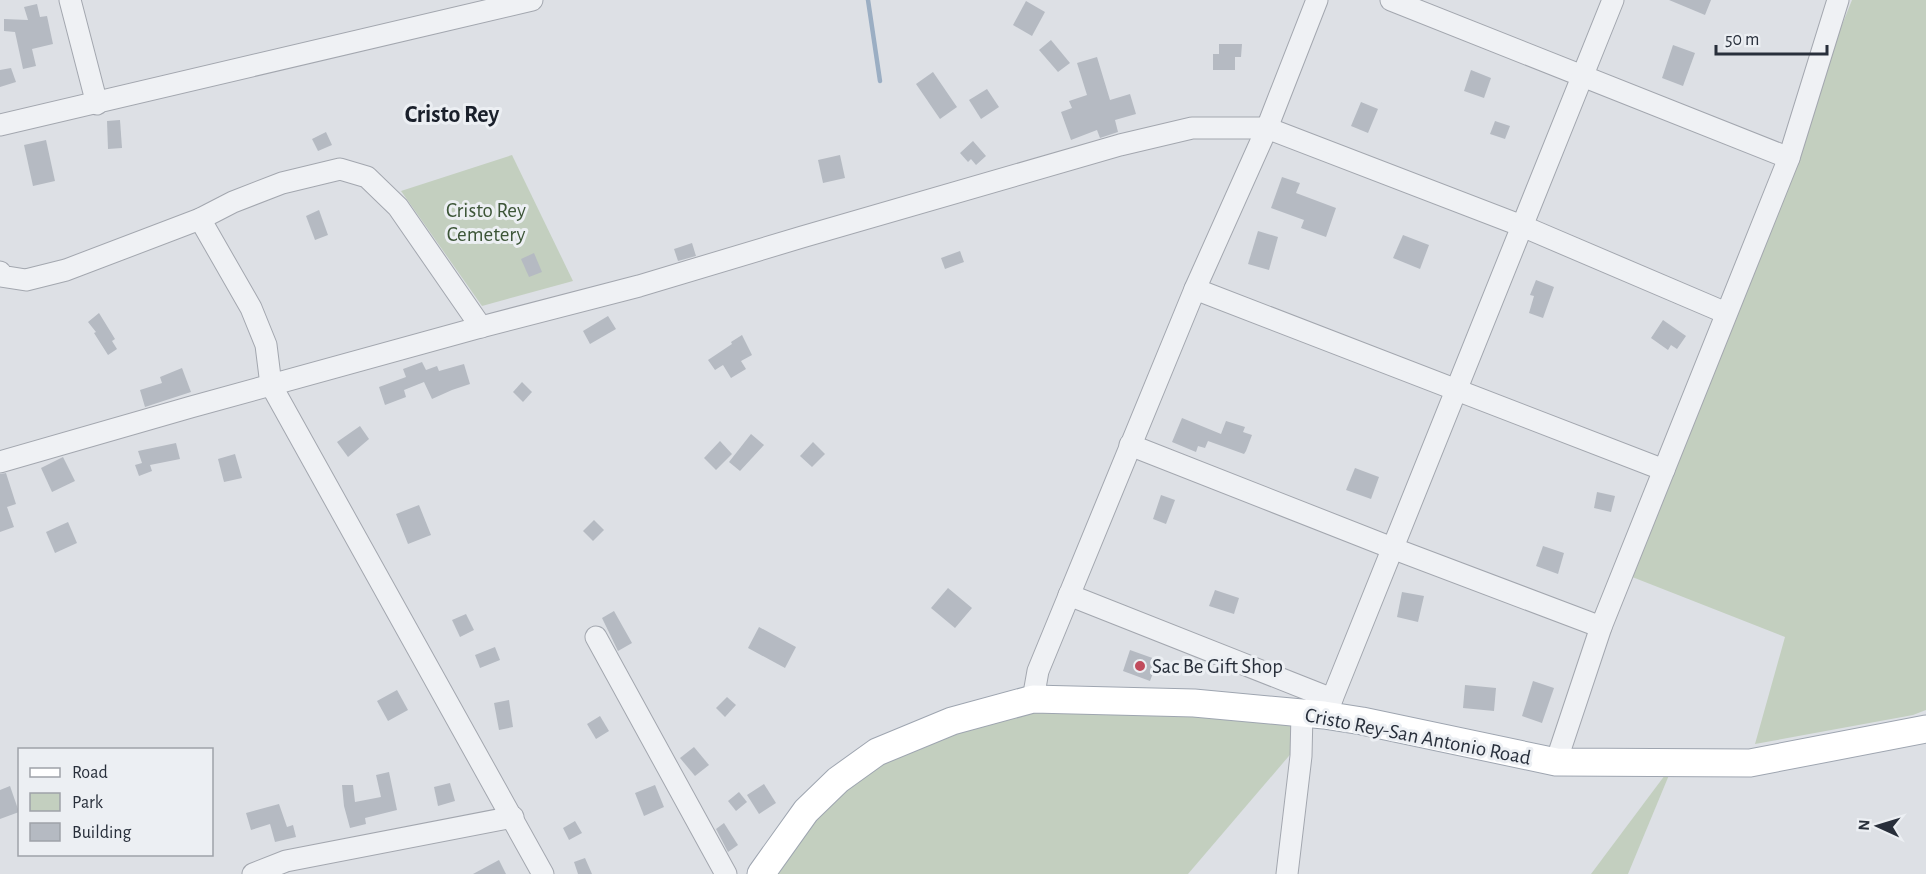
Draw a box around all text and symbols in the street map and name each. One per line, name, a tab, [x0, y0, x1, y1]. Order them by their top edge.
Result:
scale bar	[1716, 18, 1827, 56]
text: 50 m	[1725, 31, 1759, 49]
district label: Cristo Rey	[405, 103, 500, 127]
park label: Cristo Rey Cemetery	[446, 200, 526, 245]
place label: Sac Be Gift Shop	[1152, 656, 1283, 677]
marker: Sac Be Gift Shop	[1133, 659, 1147, 673]
street label: Cristo Rey-San Antonio Road	[1303, 704, 1533, 769]
legend	[18, 748, 213, 856]
text: Road	[72, 764, 108, 782]
text: Park	[72, 794, 104, 812]
north arrow	[1848, 796, 1908, 856]
text: N	[1856, 819, 1872, 831]
text: Building	[72, 824, 132, 842]

